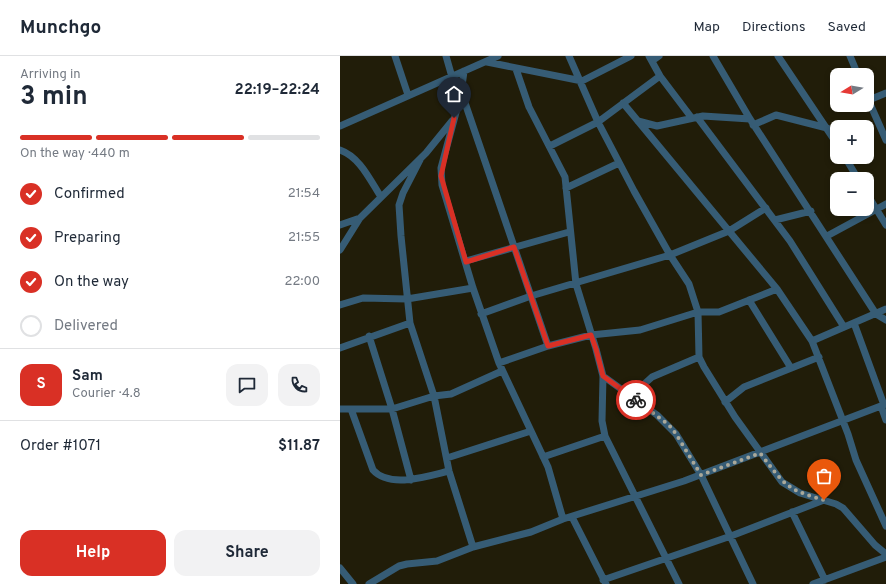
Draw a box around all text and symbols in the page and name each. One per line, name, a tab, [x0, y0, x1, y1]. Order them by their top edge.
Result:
text: Munchgo	[20, 16, 101, 40]
text: Map	[694, 19, 720, 36]
text: Directions	[742, 19, 806, 36]
text: Saved	[828, 19, 866, 36]
text: Arriving in	[20, 67, 81, 83]
north arrow	[830, 68, 874, 112]
map controls	[830, 68, 874, 216]
pin	[437, 77, 471, 118]
text: 3 min	[20, 81, 88, 114]
text: 22:19–22:24	[234, 81, 320, 100]
icon: home	[443, 83, 465, 105]
button: +	[830, 120, 874, 164]
text: On the way · 440 m	[20, 146, 130, 162]
button: −	[830, 172, 874, 216]
icon: check	[20, 183, 42, 205]
text: Confirmed	[54, 185, 125, 204]
text: 21:54	[288, 186, 320, 202]
icon: check	[20, 227, 42, 249]
text: Preparing	[54, 229, 121, 248]
text: 21:55	[288, 230, 320, 246]
icon: check	[20, 271, 42, 293]
text: On the way	[54, 273, 129, 292]
text: 22:00	[285, 274, 320, 290]
text: Delivered	[54, 317, 118, 336]
button: chat	[226, 364, 268, 406]
button: phone	[278, 364, 320, 406]
text: Sam	[72, 367, 103, 386]
text: S	[36, 375, 46, 394]
courier	[616, 380, 656, 420]
text: Courier · 4.8	[72, 386, 141, 402]
icon: bike	[625, 389, 647, 411]
text: Order #1071	[20, 437, 101, 456]
text: $11.87	[278, 437, 320, 456]
pin	[807, 459, 841, 500]
icon: bag	[813, 465, 835, 487]
button: Help	[20, 530, 166, 576]
button: Share	[174, 530, 320, 576]

